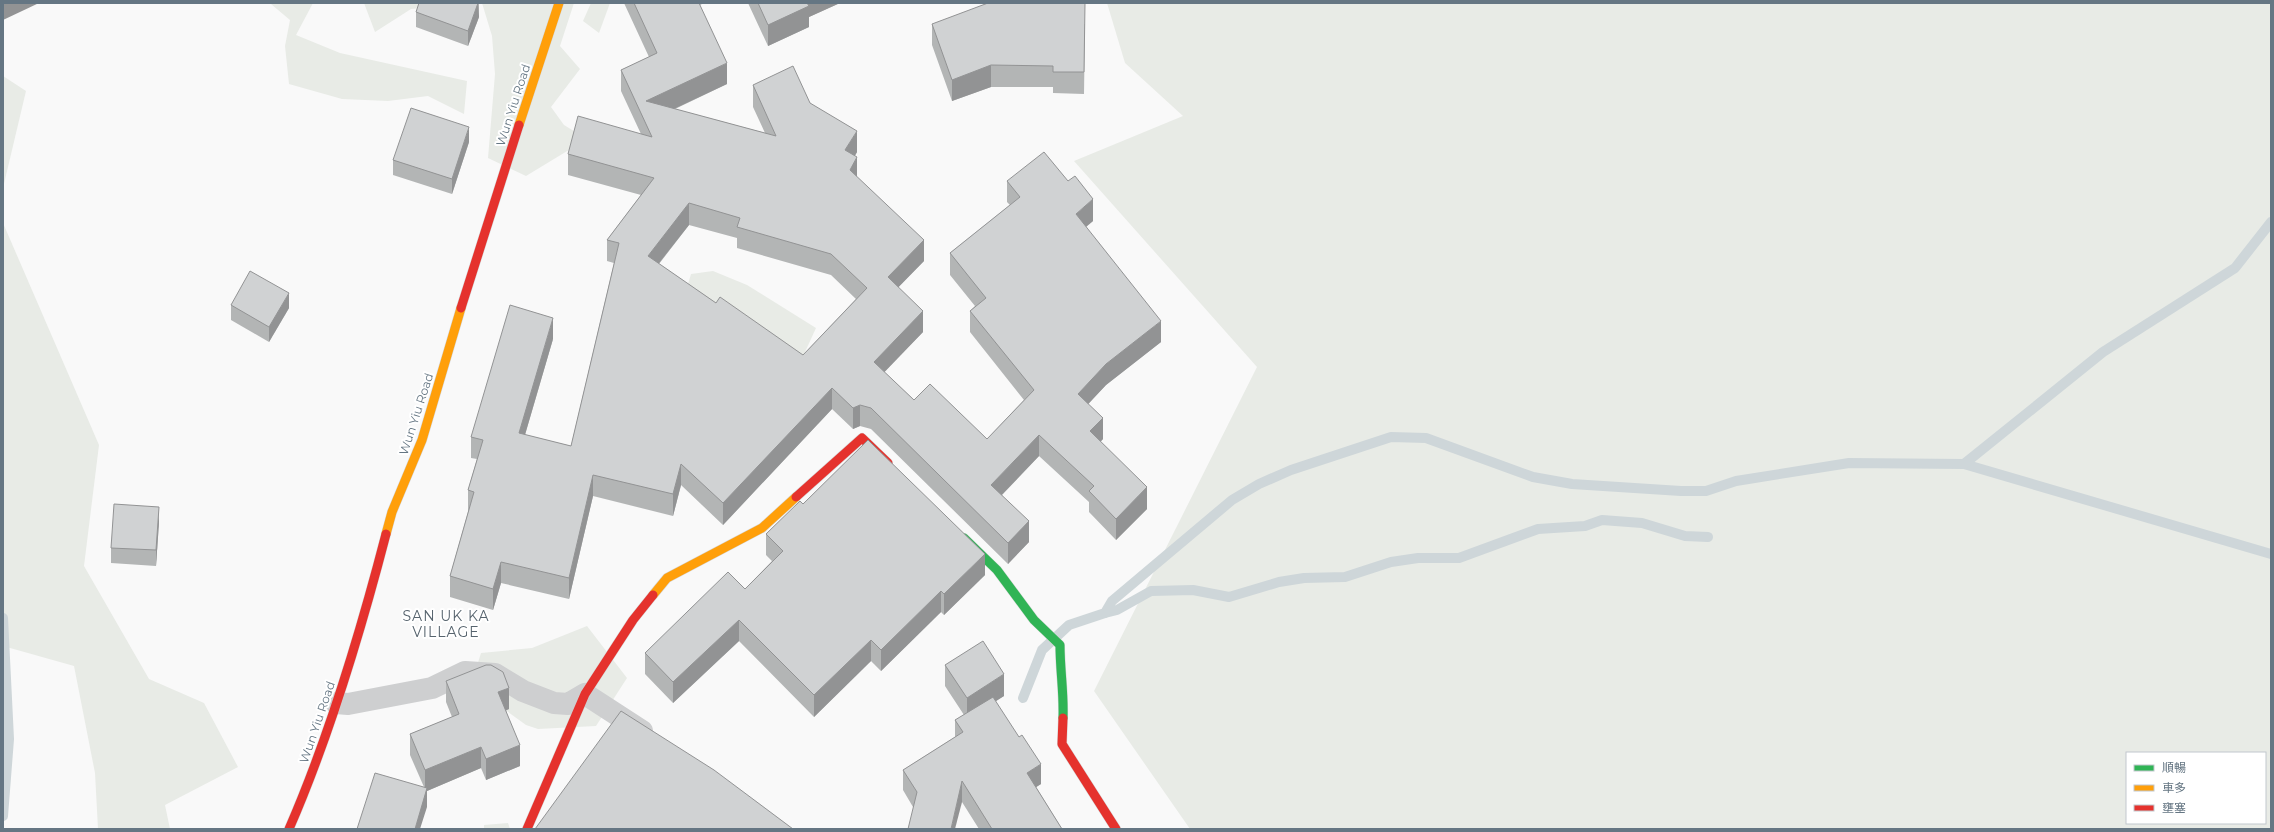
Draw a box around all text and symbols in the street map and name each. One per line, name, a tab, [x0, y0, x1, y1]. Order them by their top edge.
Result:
street label: Wun Yiu Road	[493, 62, 533, 148]
street label: Wun Yiu Road	[396, 371, 436, 457]
district label: SAN UK KA VILLAGE	[402, 607, 490, 641]
street label: Wun Yiu Road	[296, 679, 338, 765]
legend	[2126, 752, 2266, 824]
text: 順暢	[2162, 760, 2186, 775]
text: 車多	[2162, 780, 2186, 795]
text: 壅塞	[2162, 800, 2186, 815]

